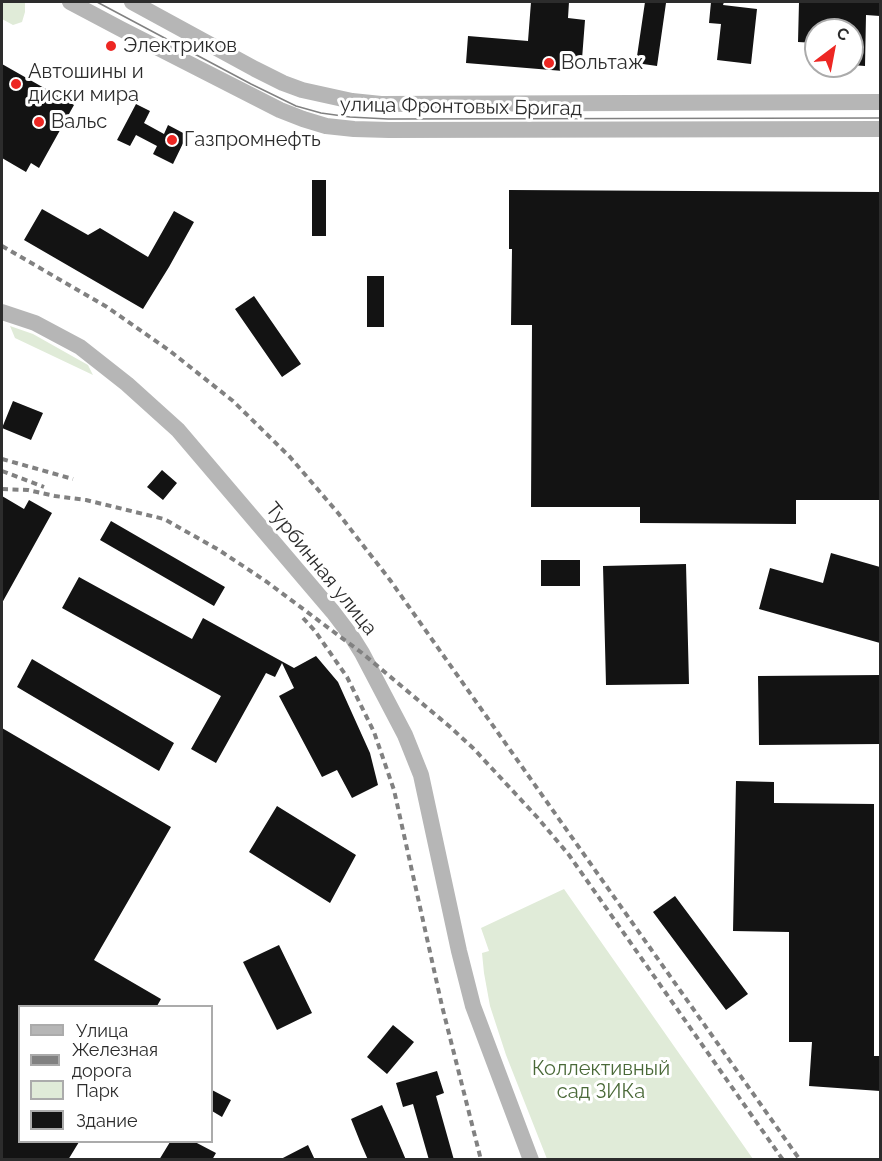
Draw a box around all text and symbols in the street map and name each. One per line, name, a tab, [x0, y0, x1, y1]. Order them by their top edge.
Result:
north arrow	[804, 18, 864, 78]
text: С	[833, 23, 852, 45]
place label: Электриков	[123, 34, 237, 58]
marker: Электриков	[104, 39, 118, 53]
place label: Вольтаж	[561, 51, 644, 75]
marker: Вольтаж	[542, 56, 556, 70]
place label: Автошины и диски мира	[28, 60, 144, 107]
marker: Автошины и диски мира	[9, 77, 23, 91]
street label: улица Фронтовых Бригад	[340, 93, 582, 121]
place label: Вальс	[51, 110, 107, 134]
marker: Вальс	[32, 115, 46, 129]
place label: Газпромнефть	[184, 128, 321, 152]
marker: Газпромнефть	[165, 133, 179, 147]
street label: Турбинная улица	[260, 498, 382, 640]
legend	[18, 1005, 213, 1143]
text: Улица	[76, 1020, 128, 1041]
text: Железная дорога	[72, 1039, 158, 1081]
park label: Коллективный сад ЗИКа	[532, 1057, 670, 1104]
text: Парк	[76, 1080, 119, 1101]
text: Здание	[76, 1110, 138, 1131]

